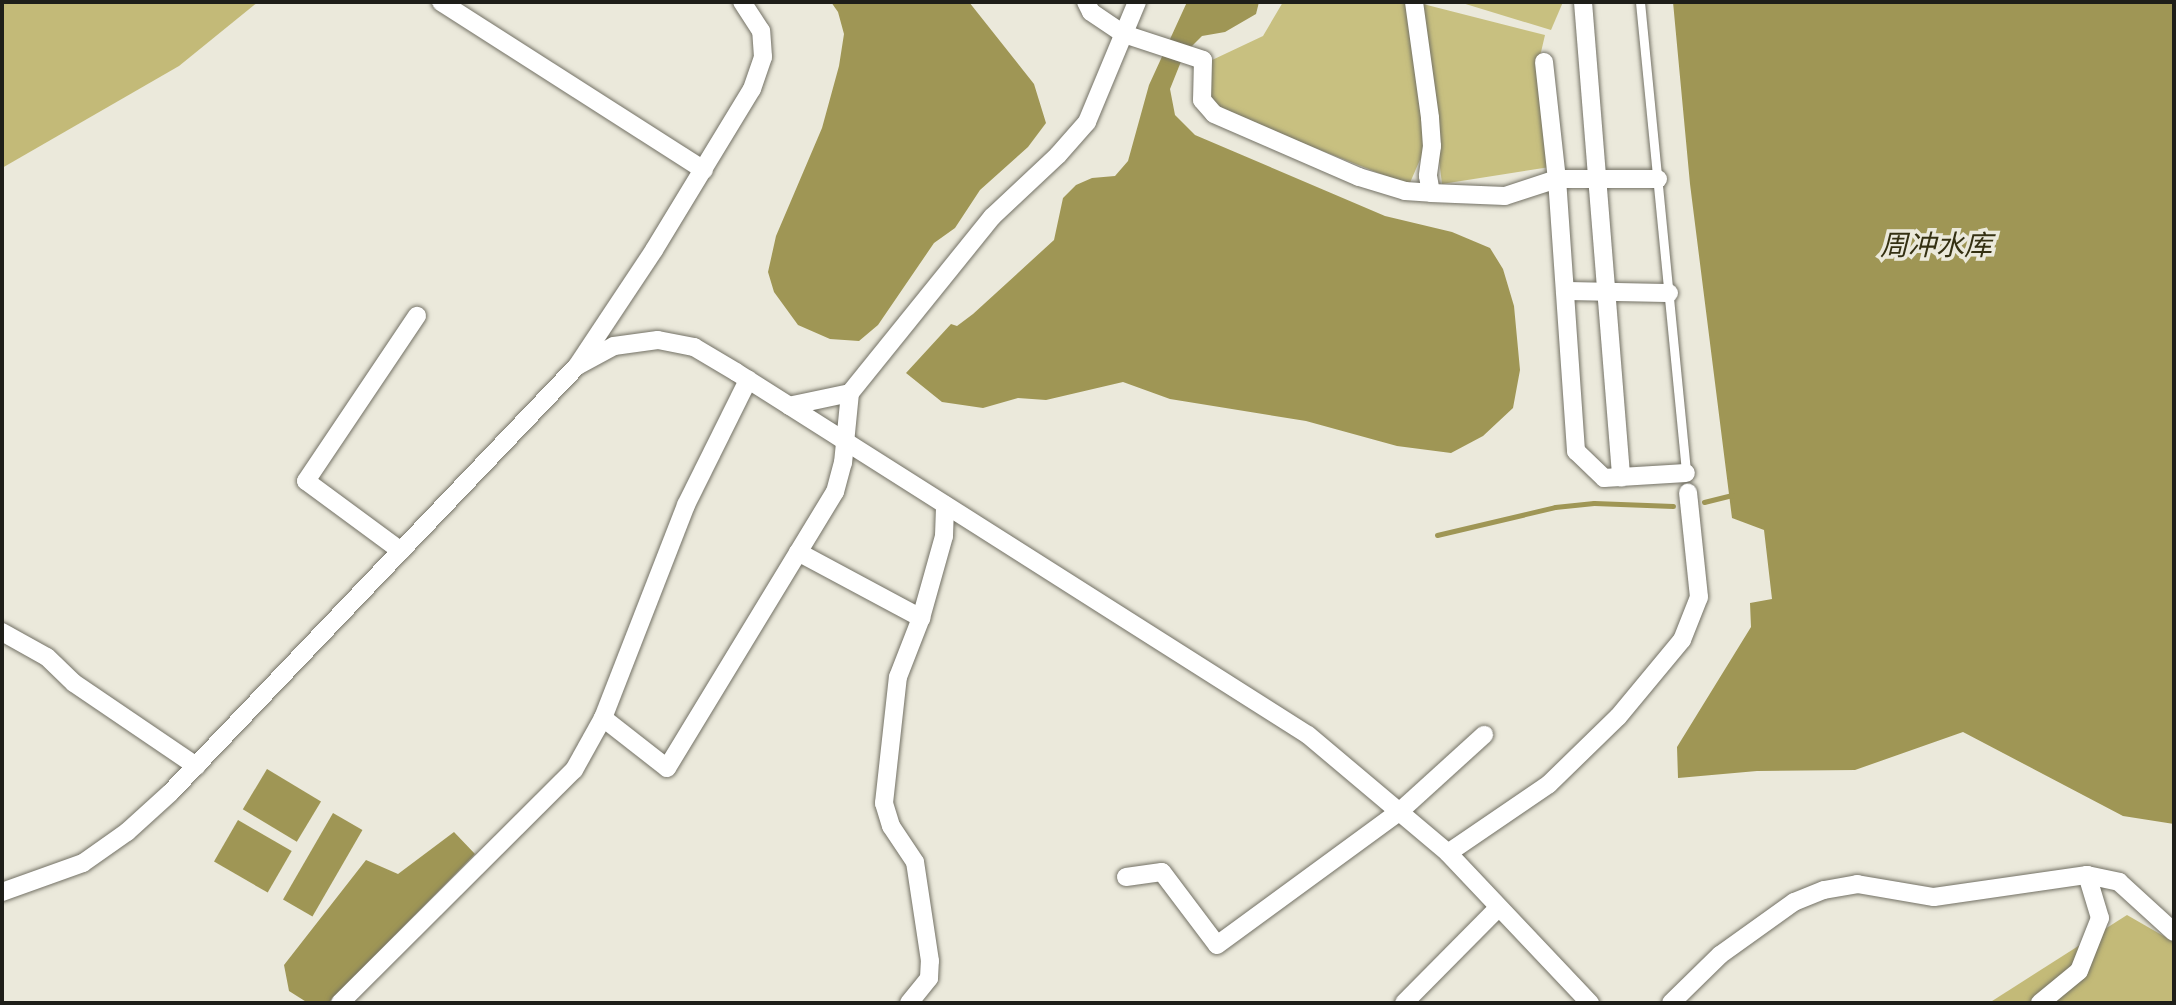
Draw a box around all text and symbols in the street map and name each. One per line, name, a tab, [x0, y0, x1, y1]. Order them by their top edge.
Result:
water label: 周冲水库	[1880, 229, 1992, 263]

